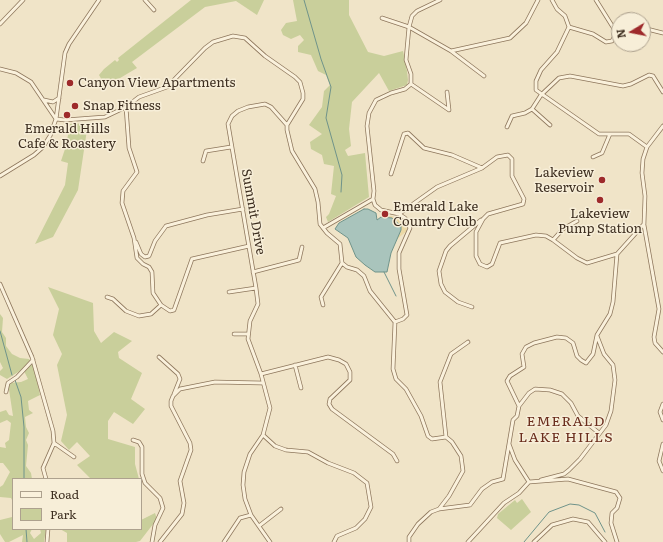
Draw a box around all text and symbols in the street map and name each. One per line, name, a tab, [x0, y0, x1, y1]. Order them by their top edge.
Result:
north arrow	[611, 12, 651, 52]
text: N	[611, 28, 629, 40]
place label: Canyon View Apartments	[78, 75, 235, 91]
marker: Canyon View Apartments	[65, 78, 75, 88]
place label: Snap Fitness	[83, 98, 161, 114]
marker: Snap Fitness	[70, 101, 80, 111]
marker: Emerald Hills Cafe & Roastery	[62, 110, 72, 120]
place label: Emerald Hills Cafe & Roastery	[18, 121, 116, 152]
place label: Lakeview Reservoir	[534, 165, 594, 196]
street label: Summit Drive	[238, 168, 268, 256]
marker: Lakeview Reservoir	[597, 175, 607, 185]
marker: Lakeview Pump Station	[595, 195, 605, 205]
place label: Emerald Lake Country Club	[393, 199, 478, 230]
place label: Lakeview Pump Station	[558, 206, 642, 237]
marker: Emerald Lake Country Club	[380, 209, 390, 219]
district label: EMERALD LAKE HILLS	[518, 414, 614, 446]
legend	[12, 478, 142, 530]
text: Road	[50, 485, 79, 503]
text: Park	[50, 505, 76, 523]

